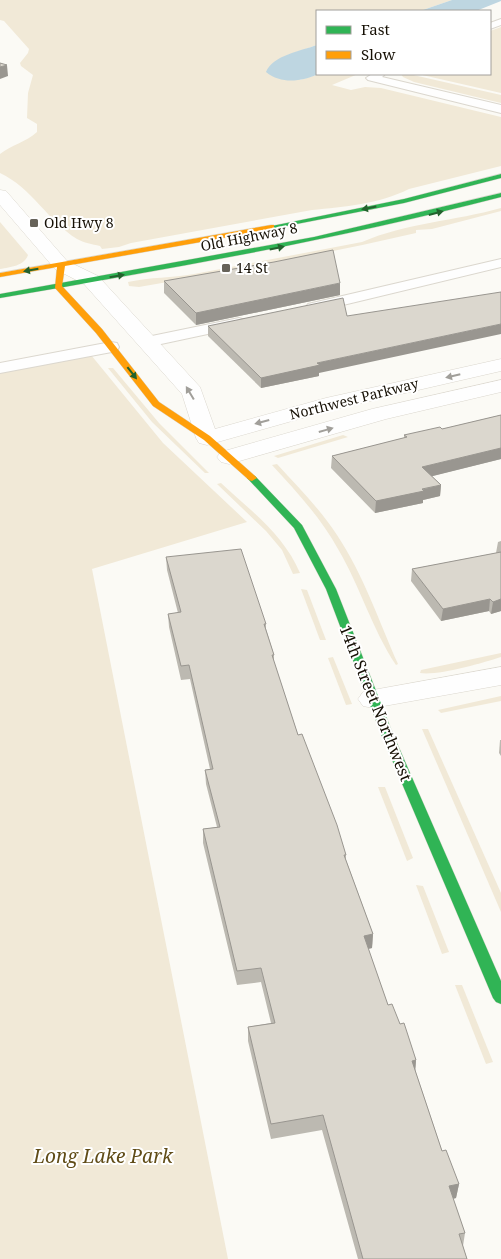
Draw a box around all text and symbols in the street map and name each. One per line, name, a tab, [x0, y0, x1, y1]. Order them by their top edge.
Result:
legend	[316, 10, 491, 75]
text: Fast	[361, 19, 390, 39]
text: Slow	[361, 44, 395, 64]
one-way arrow	[361, 204, 376, 212]
one-way arrow	[428, 209, 443, 217]
place label: Old Hwy 8	[44, 213, 114, 232]
marker: Old Hwy 8	[28, 217, 40, 229]
street label: Old Highway 8	[199, 218, 299, 255]
one-way arrow	[269, 243, 285, 251]
place label: 14 St	[236, 258, 268, 277]
marker: 14 St	[220, 262, 232, 274]
one-way arrow	[22, 266, 38, 274]
one-way arrow	[109, 272, 125, 280]
one-way arrow	[127, 366, 138, 379]
one-way arrow	[446, 372, 461, 380]
street label: Northwest Parkway	[287, 373, 420, 424]
one-way arrow	[185, 386, 194, 399]
one-way arrow	[254, 419, 269, 427]
one-way arrow	[319, 425, 334, 433]
street label: 14th Street Northwest	[335, 622, 418, 785]
park label: Long Lake Park	[32, 1143, 174, 1169]

